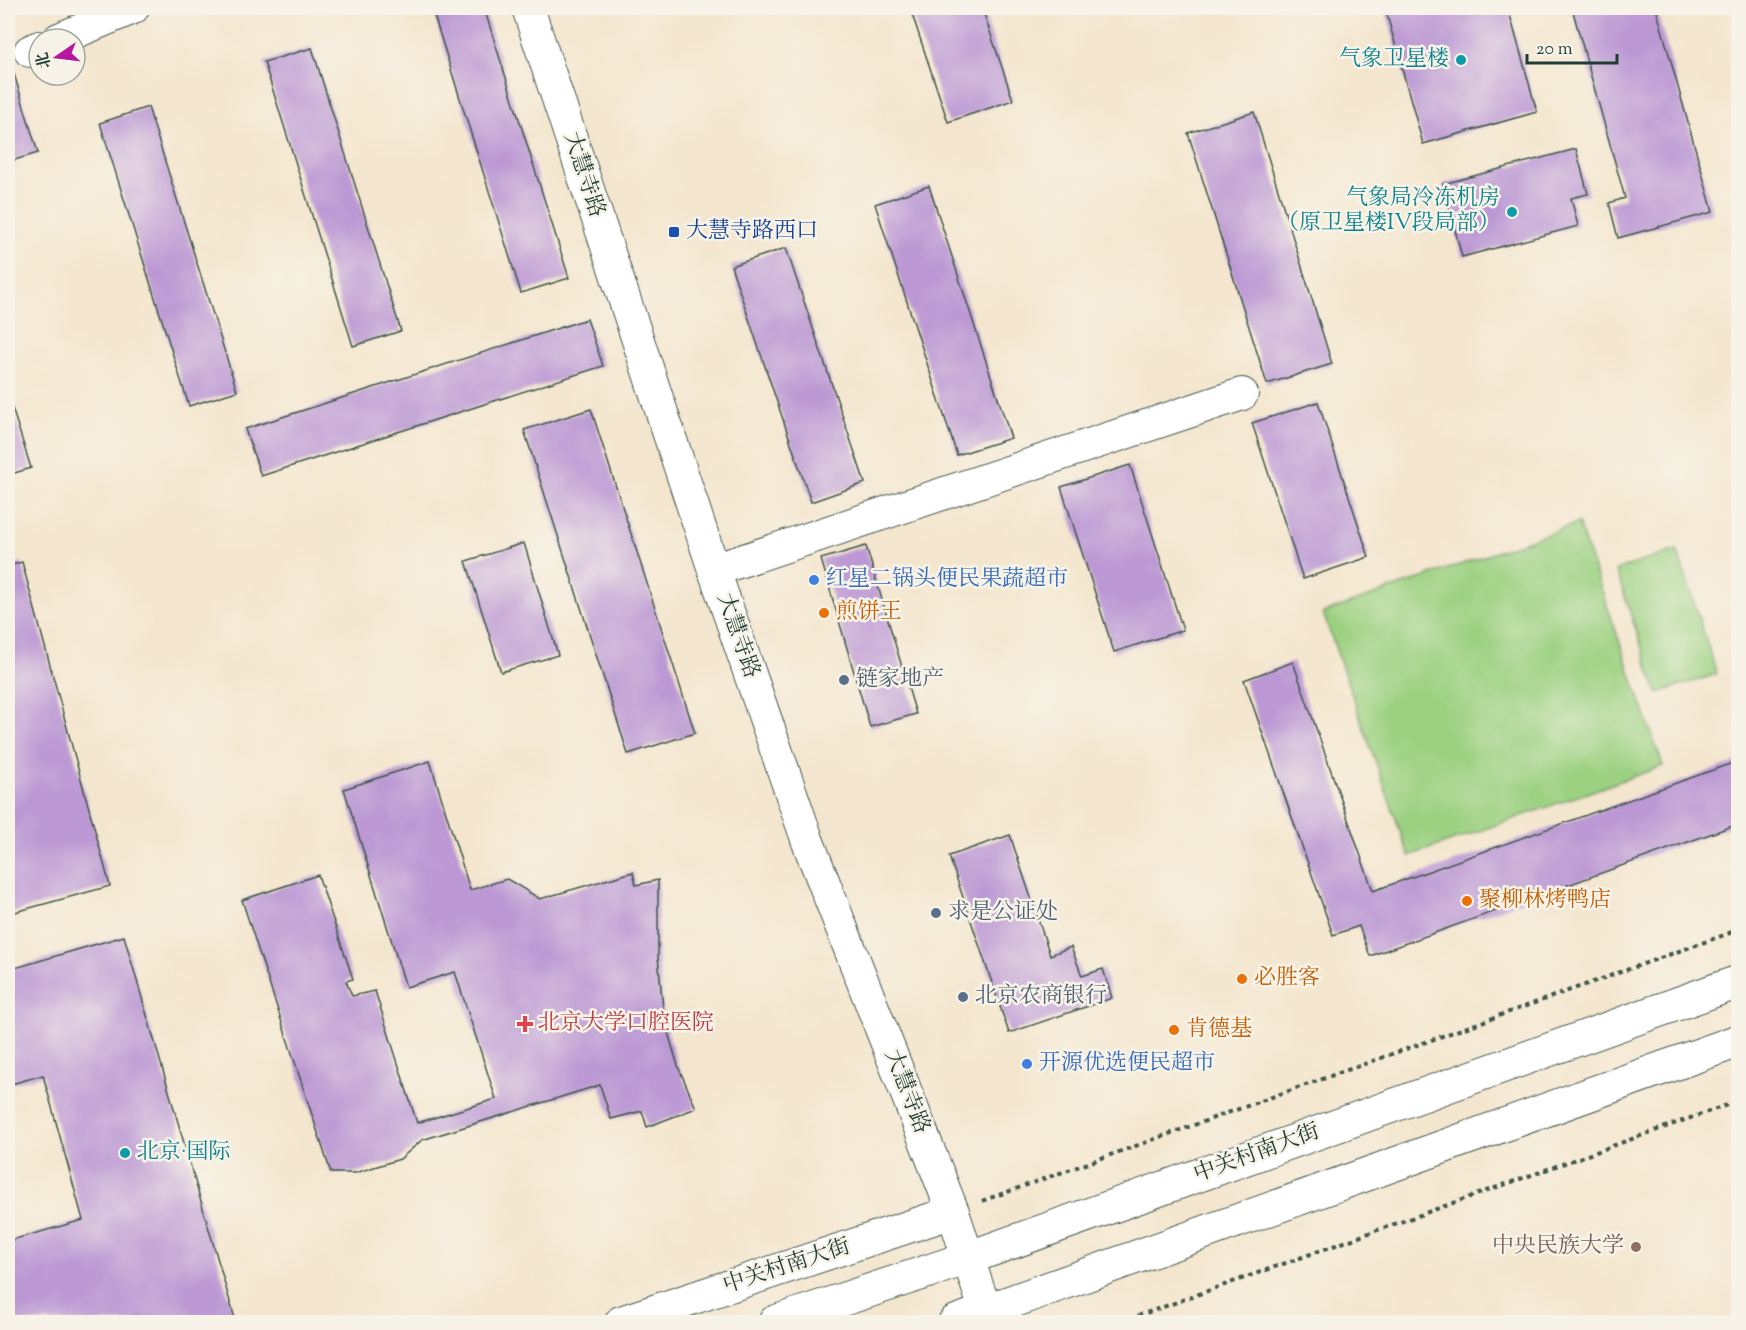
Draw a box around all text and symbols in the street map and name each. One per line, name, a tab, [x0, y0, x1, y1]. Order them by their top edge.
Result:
north arrow	[27, 27, 87, 87]
scale bar	[1527, 27, 1617, 65]
text: 20 m	[1536, 37, 1573, 63]
place label: 气象卫星楼	[1339, 44, 1449, 76]
text: 北	[32, 49, 58, 71]
marker: 气象卫星楼	[1454, 53, 1468, 67]
street label: 大慧寺路	[554, 128, 612, 222]
place label: 气象局冷冻机房 （原卫星楼IV段局部）	[1277, 183, 1500, 240]
marker: 气象局冷冻机房 （原卫星楼IV段局部）	[1505, 205, 1519, 219]
place label: 大慧寺路西口	[686, 216, 818, 248]
marker: 大慧寺路西口	[667, 225, 681, 239]
place label: 红星二锅头便民果蔬超市	[826, 564, 1068, 596]
marker: 红星二锅头便民果蔬超市	[807, 573, 821, 587]
street label: 大慧寺路	[708, 589, 766, 683]
place label: 煎饼王	[836, 597, 902, 629]
marker: 煎饼王	[817, 606, 831, 620]
place label: 链家地产	[856, 664, 944, 696]
marker: 链家地产	[837, 673, 851, 687]
place label: 聚柳林烤鸭店	[1479, 885, 1611, 917]
marker: 聚柳林烤鸭店	[1460, 894, 1474, 908]
place label: 求是公证处	[948, 897, 1058, 929]
marker: 求是公证处	[929, 906, 943, 920]
place label: 必胜客	[1254, 963, 1320, 995]
marker: 必胜客	[1235, 972, 1249, 986]
place label: 北京农商银行	[975, 981, 1107, 1013]
marker: 北京农商银行	[956, 990, 970, 1004]
place label: 北京大学口腔医院	[538, 1008, 714, 1040]
place label: 肯德基	[1186, 1014, 1252, 1046]
marker: 北京大学口腔医院	[516, 1015, 534, 1033]
marker: 肯德基	[1167, 1023, 1181, 1037]
street label: 大慧寺路	[875, 1045, 937, 1139]
place label: 开源优选便民超市	[1039, 1048, 1215, 1080]
marker: 开源优选便民超市	[1020, 1057, 1034, 1071]
street label: 中关村南大街	[1190, 1116, 1324, 1192]
place label: 北京·国际	[137, 1137, 231, 1169]
marker: 北京·国际	[118, 1146, 132, 1160]
street label: 中关村南大街	[719, 1231, 855, 1303]
place label: 中央民族大学	[1492, 1231, 1624, 1263]
marker: 中央民族大学	[1629, 1240, 1643, 1254]

